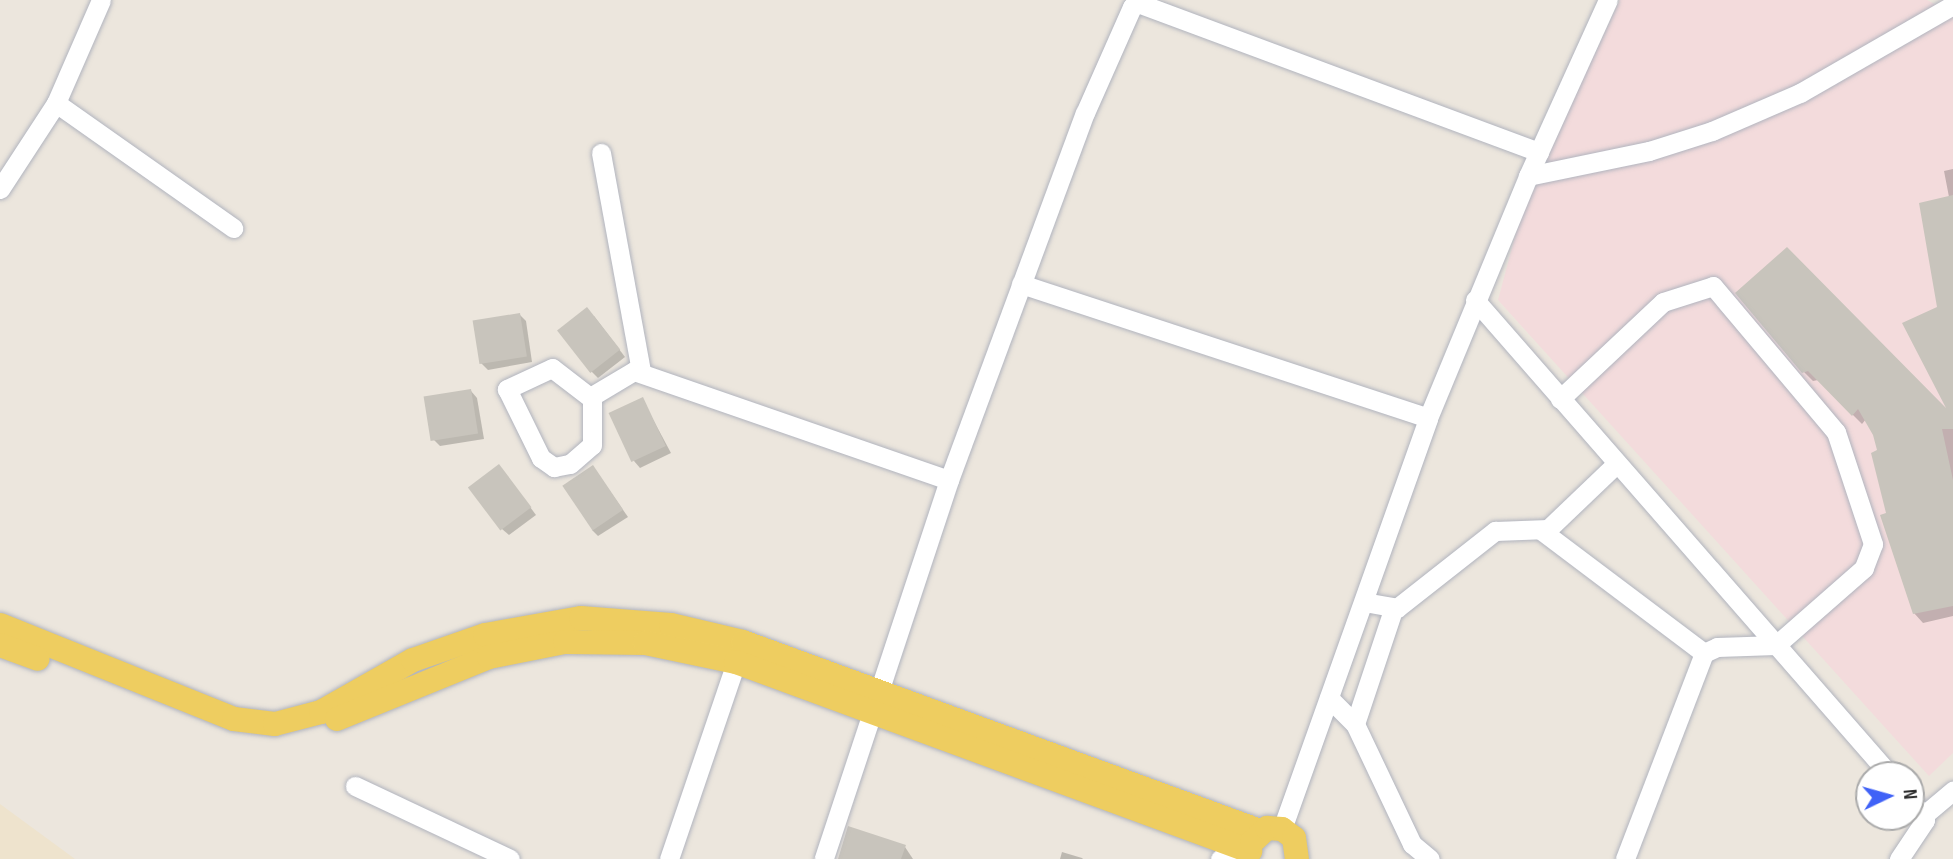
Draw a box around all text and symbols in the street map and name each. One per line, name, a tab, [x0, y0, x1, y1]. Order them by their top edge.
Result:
north arrow	[1855, 761, 1925, 831]
text: N	[1898, 788, 1921, 800]

